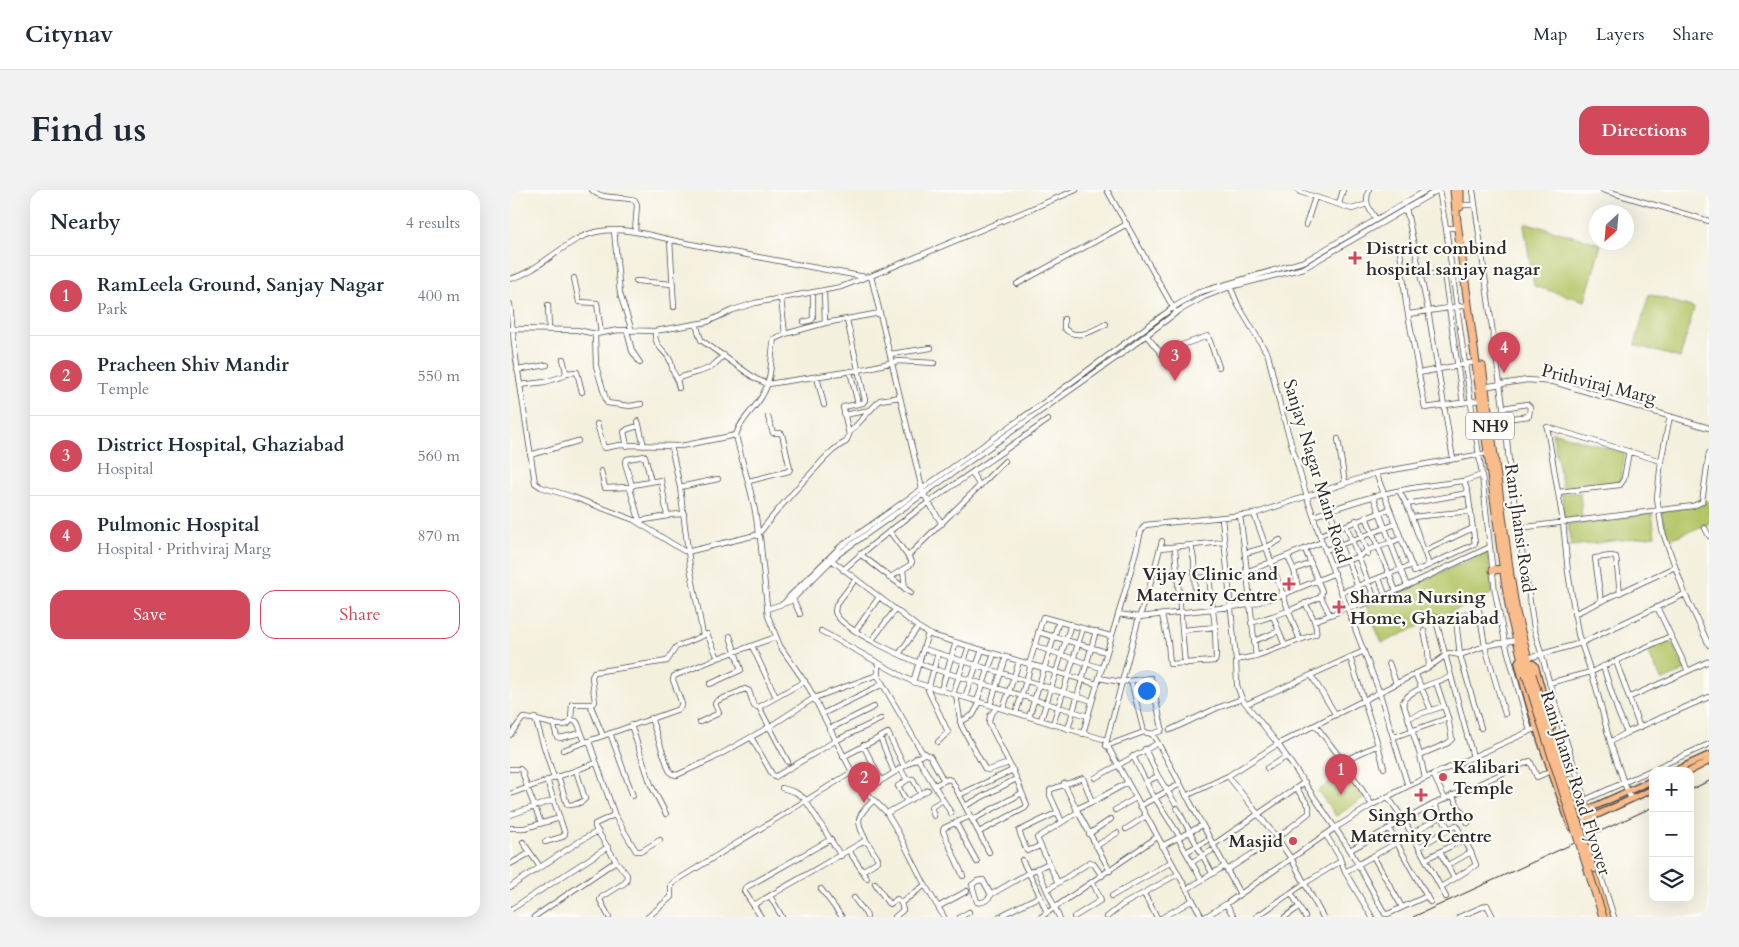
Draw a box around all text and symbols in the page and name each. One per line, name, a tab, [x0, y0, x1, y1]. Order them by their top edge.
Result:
text: Citynav	[25, 18, 113, 51]
text: Map	[1533, 22, 1568, 47]
text: Layers	[1596, 22, 1645, 47]
text: Share	[1673, 22, 1714, 47]
text: Find us	[30, 106, 146, 154]
button: Directions	[1579, 106, 1709, 155]
north arrow	[1589, 205, 1634, 250]
text: Nearby	[50, 208, 121, 237]
text: 4 results	[406, 212, 460, 234]
place label: District combind hospital sanjay nagar	[1366, 236, 1541, 282]
marker: District combind hospital sanjay nagar	[1348, 251, 1362, 265]
text: RamLeela Ground, Sanjay Nagar	[97, 272, 384, 298]
text: 1	[62, 285, 70, 307]
text: 400 m	[418, 285, 460, 307]
text: Park	[97, 298, 128, 320]
pin: 4	[1488, 332, 1520, 373]
pin: 3	[1159, 340, 1191, 381]
text: Pracheen Shiv Mandir	[97, 352, 289, 378]
street label: Prithviraj Marg	[1539, 358, 1660, 411]
text: 2	[62, 365, 70, 387]
text: 550 m	[418, 365, 460, 387]
street label: Sanjay Nagar Main Road	[1277, 376, 1357, 567]
text: Temple	[97, 378, 149, 400]
road number: NH9	[1466, 412, 1514, 440]
text: District Hospital, Ghaziabad	[97, 432, 344, 458]
text: 3	[62, 445, 70, 467]
text: 560 m	[418, 445, 460, 467]
text: Hospital	[97, 458, 153, 480]
street label: Rani Jhansi Road	[1498, 462, 1541, 595]
text: Pulmonic Hospital	[97, 512, 259, 538]
text: 4	[62, 525, 70, 547]
text: 870 m	[418, 525, 460, 547]
text: Hospital · Prithviraj Marg	[97, 538, 271, 560]
place label: Vijay Clinic and Maternity Centre	[1136, 562, 1279, 608]
marker: Vijay Clinic and Maternity Centre	[1282, 577, 1296, 591]
place label: Sharma Nursing Home, Ghaziabad	[1350, 585, 1500, 631]
button: Save	[50, 590, 250, 639]
button: Share	[260, 590, 460, 639]
marker: Sharma Nursing Home, Ghaziabad	[1332, 600, 1346, 614]
your location	[1134, 678, 1160, 704]
street label: Rani Jhansi Road Flyover	[1534, 688, 1617, 879]
pin: 1	[1325, 754, 1357, 795]
place label: Kalibari Temple	[1453, 755, 1520, 801]
pin: 2	[848, 762, 880, 803]
map controls	[1649, 767, 1694, 902]
button: +	[1649, 767, 1694, 812]
marker: Kalibari Temple	[1437, 771, 1449, 783]
marker: Singh Ortho Maternity Centre	[1414, 788, 1428, 802]
place label: Singh Ortho Maternity Centre	[1350, 803, 1492, 849]
button: −	[1649, 812, 1694, 857]
place label: Masjid	[1229, 829, 1284, 854]
marker: Masjid	[1287, 835, 1299, 847]
button: layers	[1649, 857, 1694, 902]

